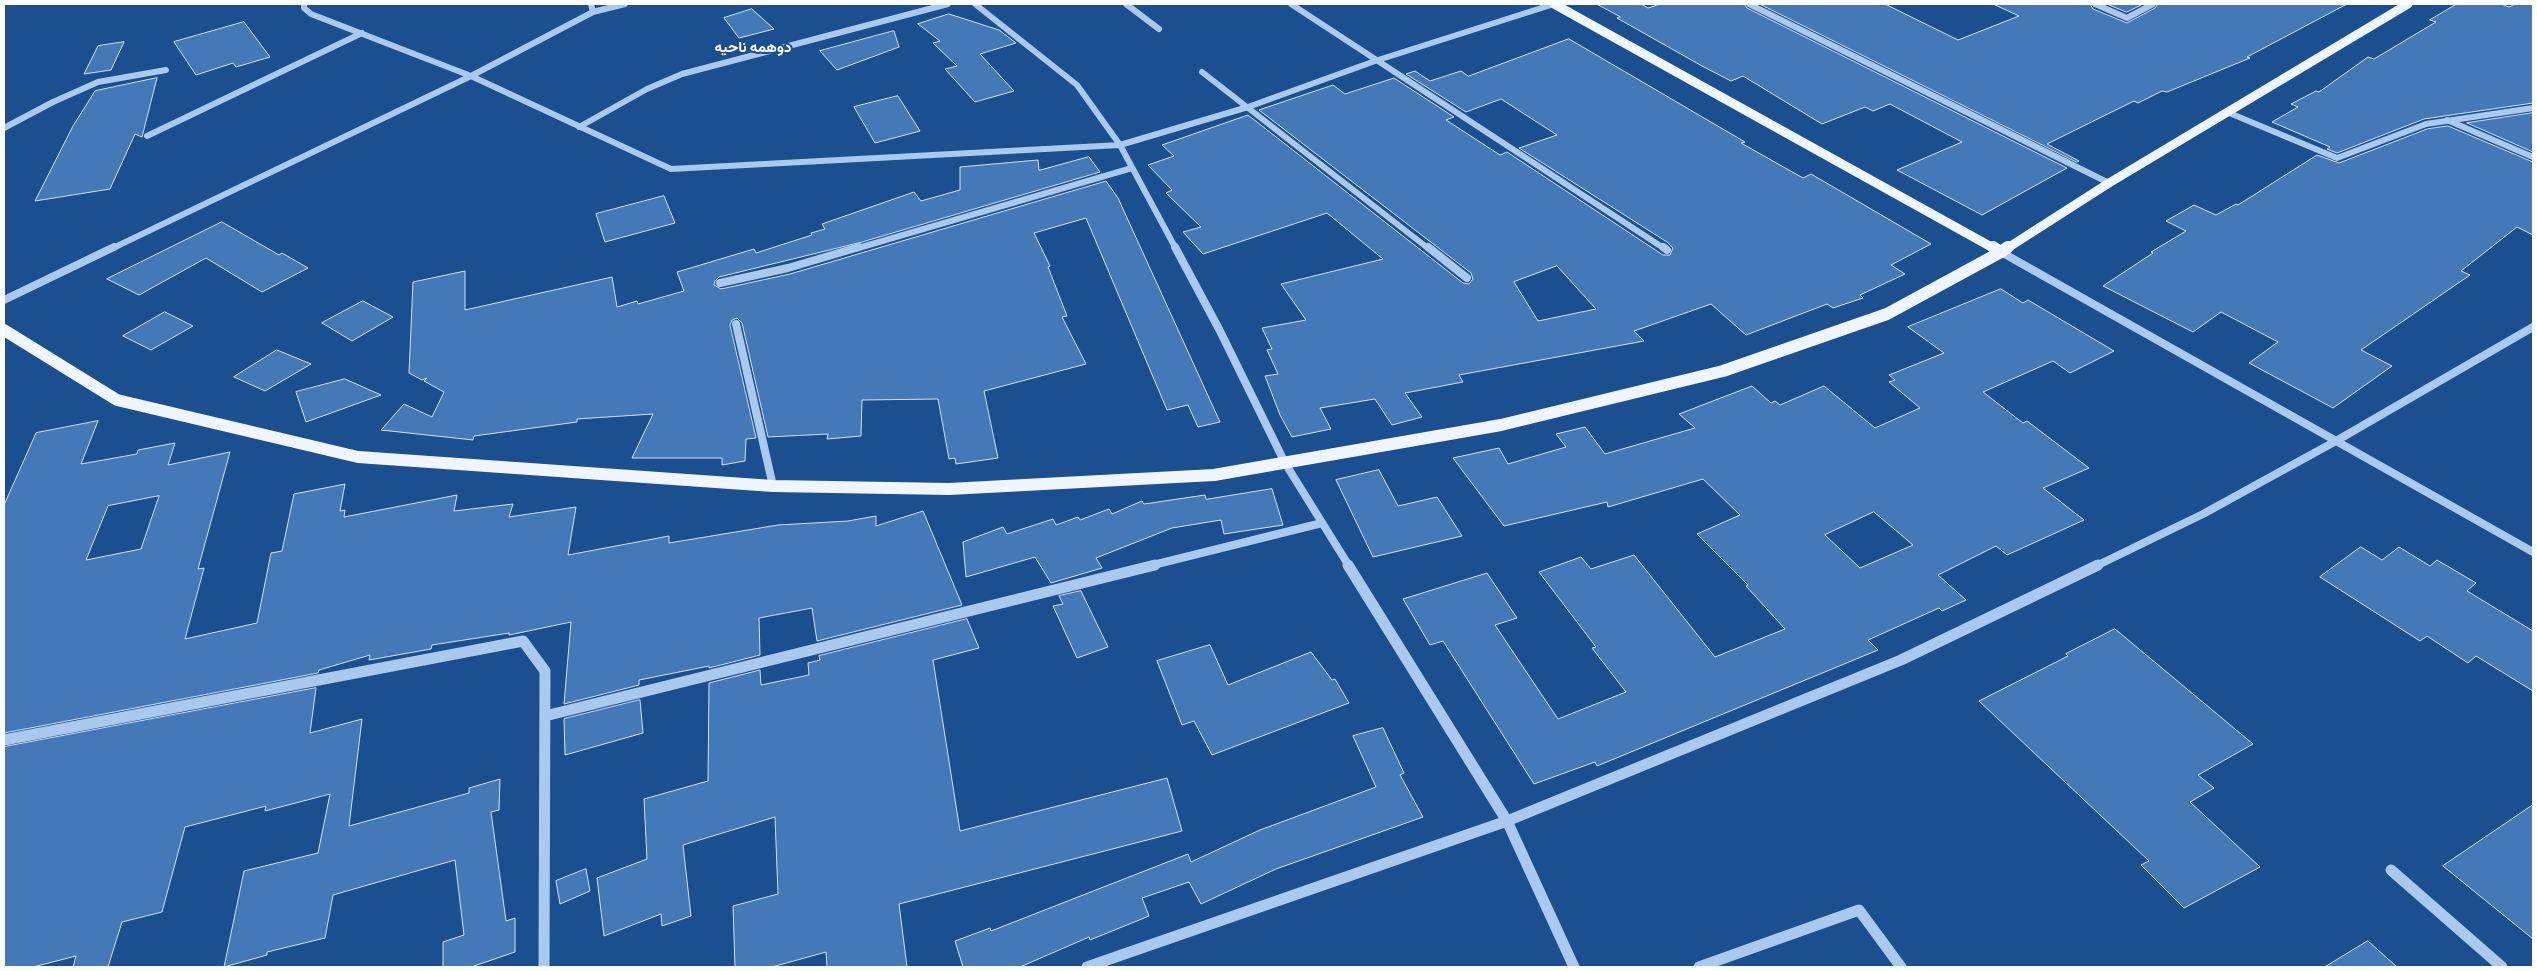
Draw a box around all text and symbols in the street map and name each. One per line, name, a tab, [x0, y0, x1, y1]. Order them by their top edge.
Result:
district label: دوهمه ناحیه	[715, 40, 791, 58]

